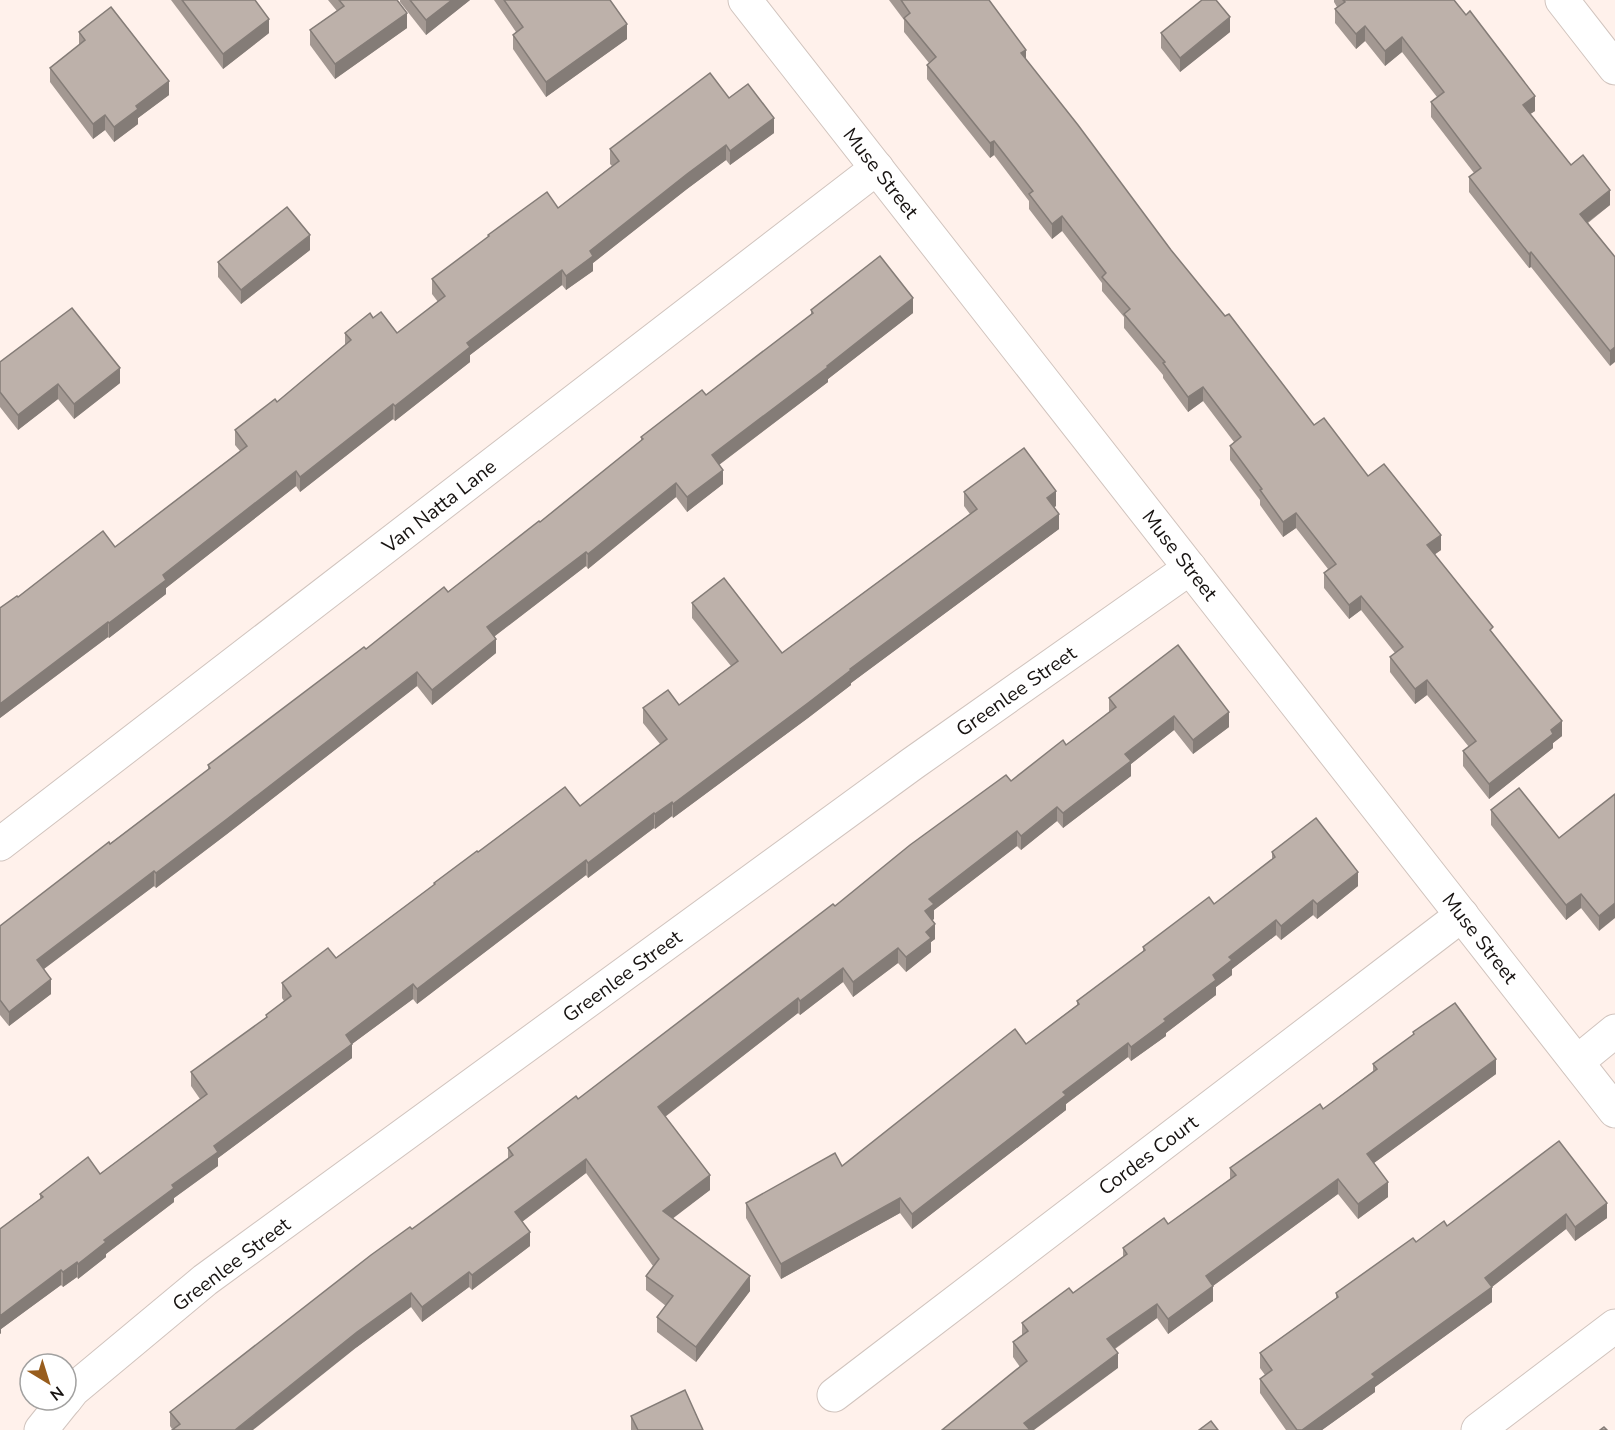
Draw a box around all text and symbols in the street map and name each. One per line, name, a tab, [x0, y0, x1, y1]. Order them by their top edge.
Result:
street label: Muse Street	[837, 122, 925, 225]
street label: Van Natta Lane	[376, 453, 502, 560]
street label: Muse Street	[1136, 504, 1224, 607]
street label: Greenlee Street	[951, 639, 1083, 743]
street label: Muse Street	[1436, 887, 1524, 990]
street label: Greenlee Street	[557, 923, 688, 1029]
street label: Cordes Court	[1093, 1109, 1204, 1202]
street label: Greenlee Street	[167, 1211, 297, 1318]
north arrow	[18, 1352, 78, 1412]
text: N	[45, 1381, 68, 1405]

